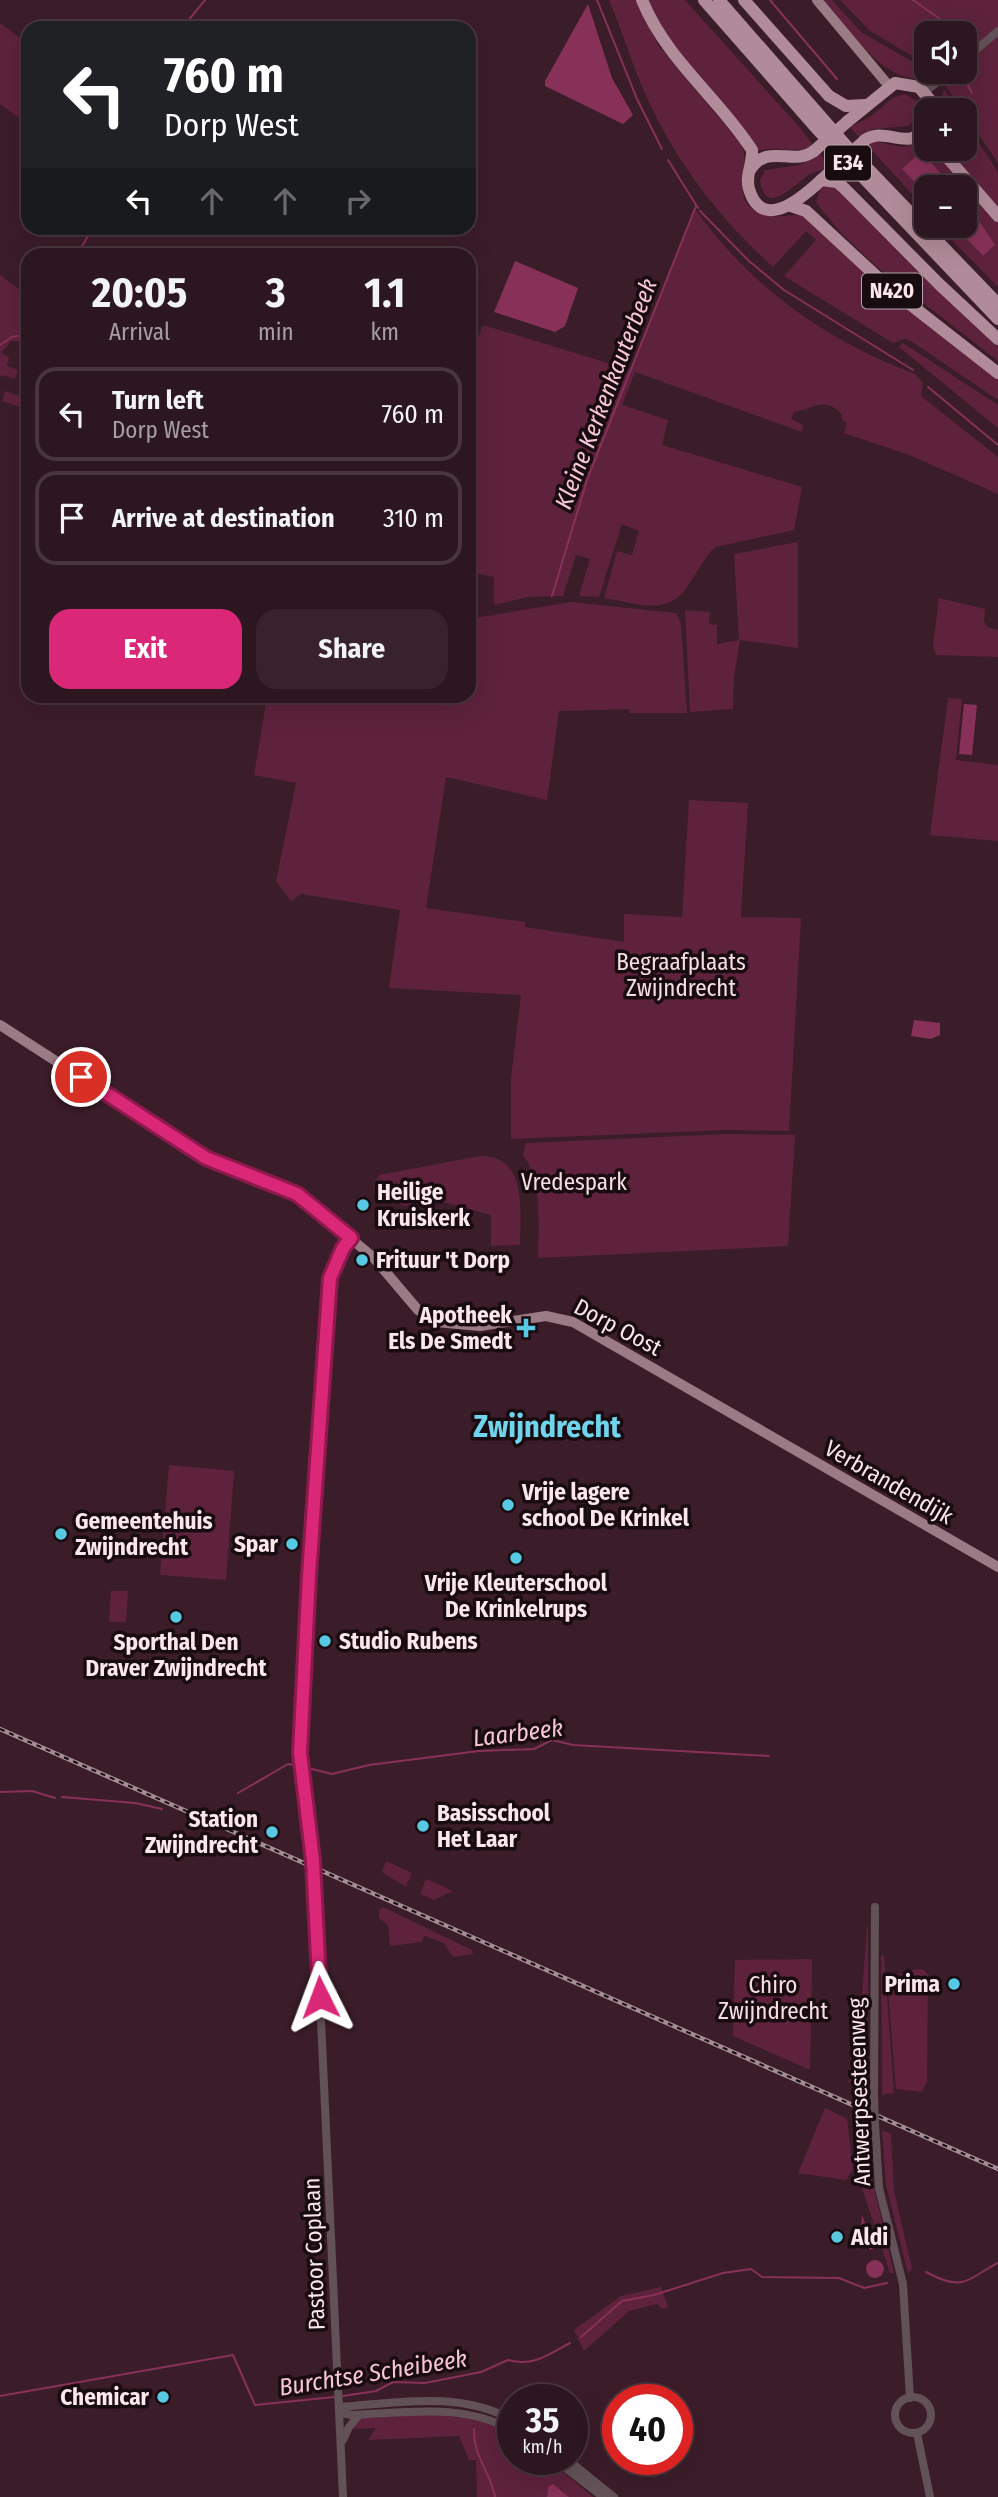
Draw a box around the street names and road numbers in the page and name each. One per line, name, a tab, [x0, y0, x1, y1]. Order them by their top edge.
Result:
road number: E34	[825, 146, 871, 180]
road number: N420	[862, 274, 922, 308]
street label: Dorp Oost	[569, 1292, 667, 1362]
street label: Verbrandendijk	[820, 1434, 959, 1530]
street label: Antwerpsesteenweg	[842, 1997, 876, 2187]
street label: Pastoor Coplaan	[297, 2177, 331, 2331]

